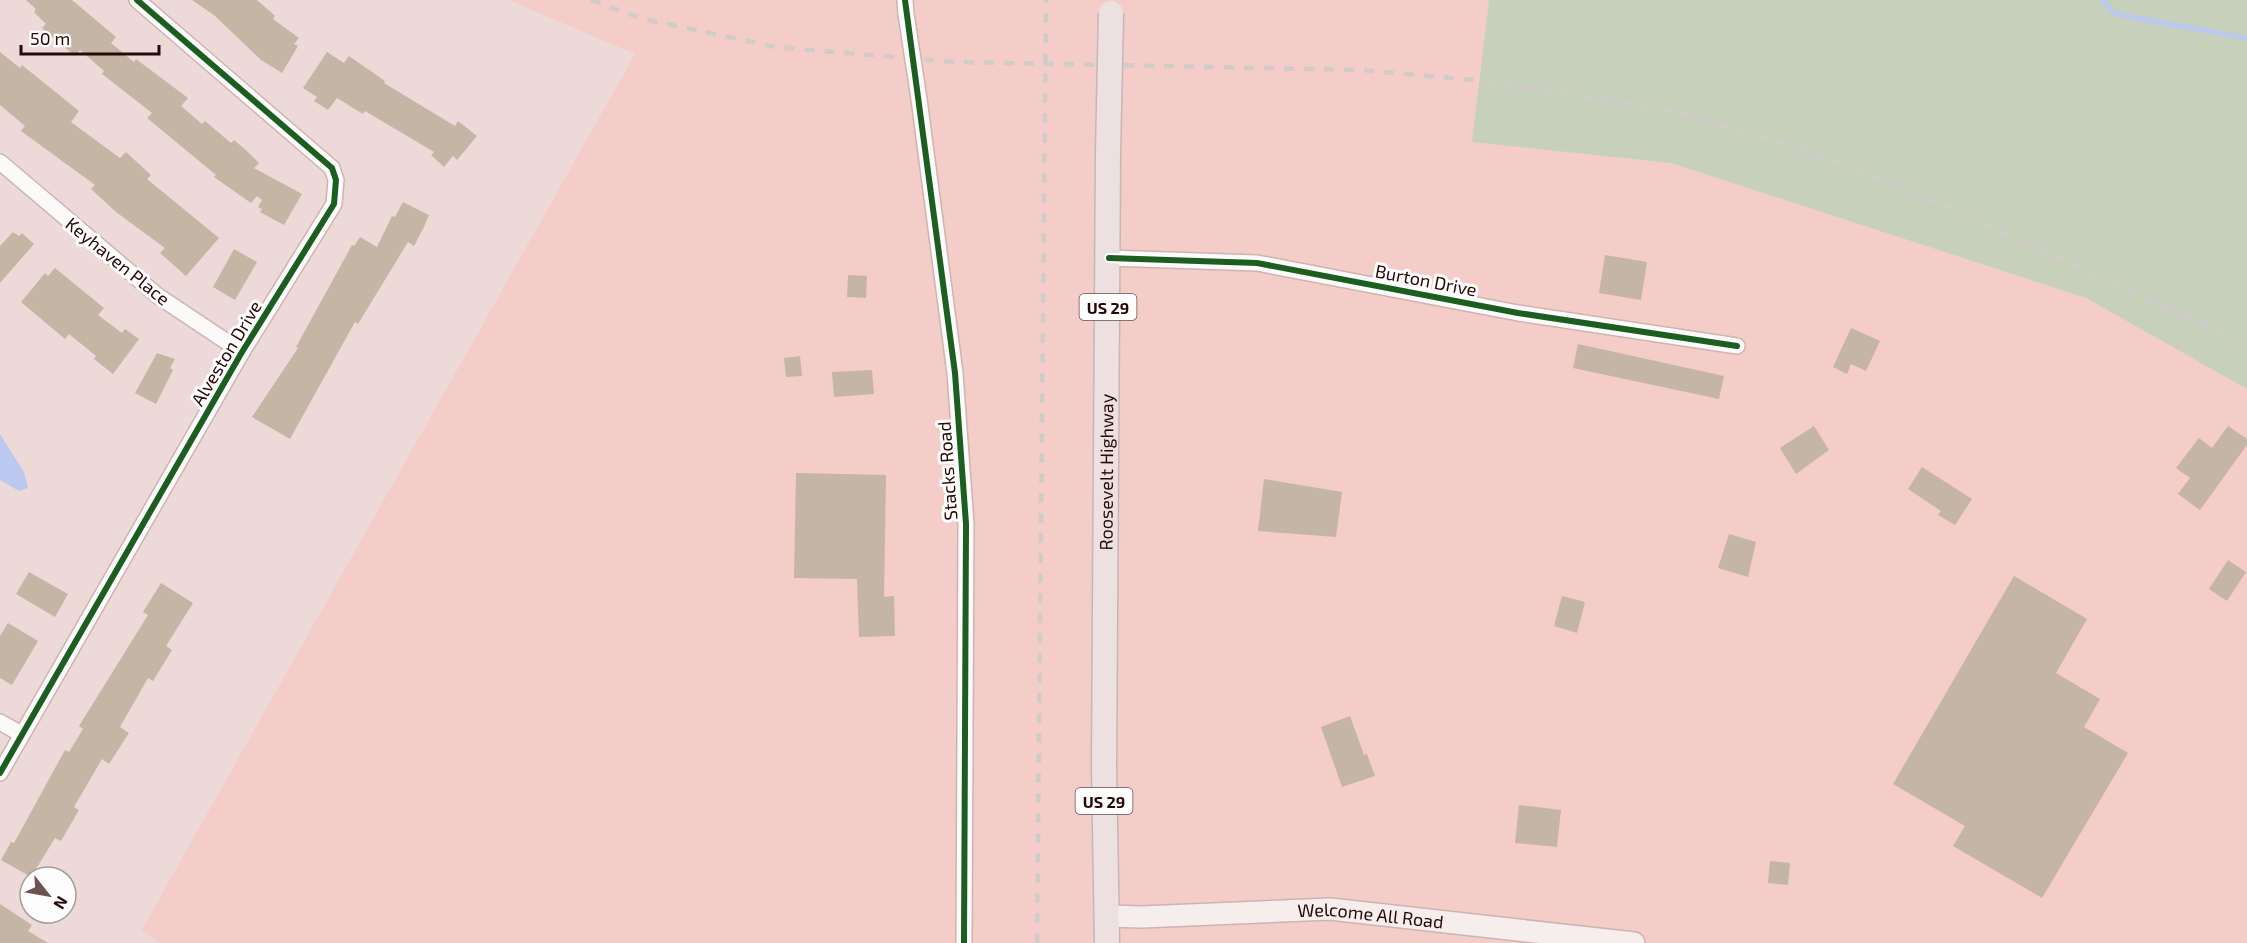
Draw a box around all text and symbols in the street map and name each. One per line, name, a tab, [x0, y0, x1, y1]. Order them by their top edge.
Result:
scale bar	[21, 18, 159, 56]
text: 50 m	[30, 27, 70, 49]
street label: Keyhaven Place	[61, 212, 175, 310]
street label: Burton Drive	[1373, 259, 1479, 301]
road number: US 29	[1080, 294, 1136, 320]
street label: Alveston Drive	[186, 296, 266, 410]
street label: Roosevelt Highway	[1094, 393, 1117, 550]
street label: Stacks Road	[933, 421, 961, 521]
road number: US 29	[1076, 788, 1132, 814]
north arrow	[18, 865, 78, 925]
text: N	[50, 893, 72, 913]
street label: Welcome All Road	[1297, 898, 1445, 933]

